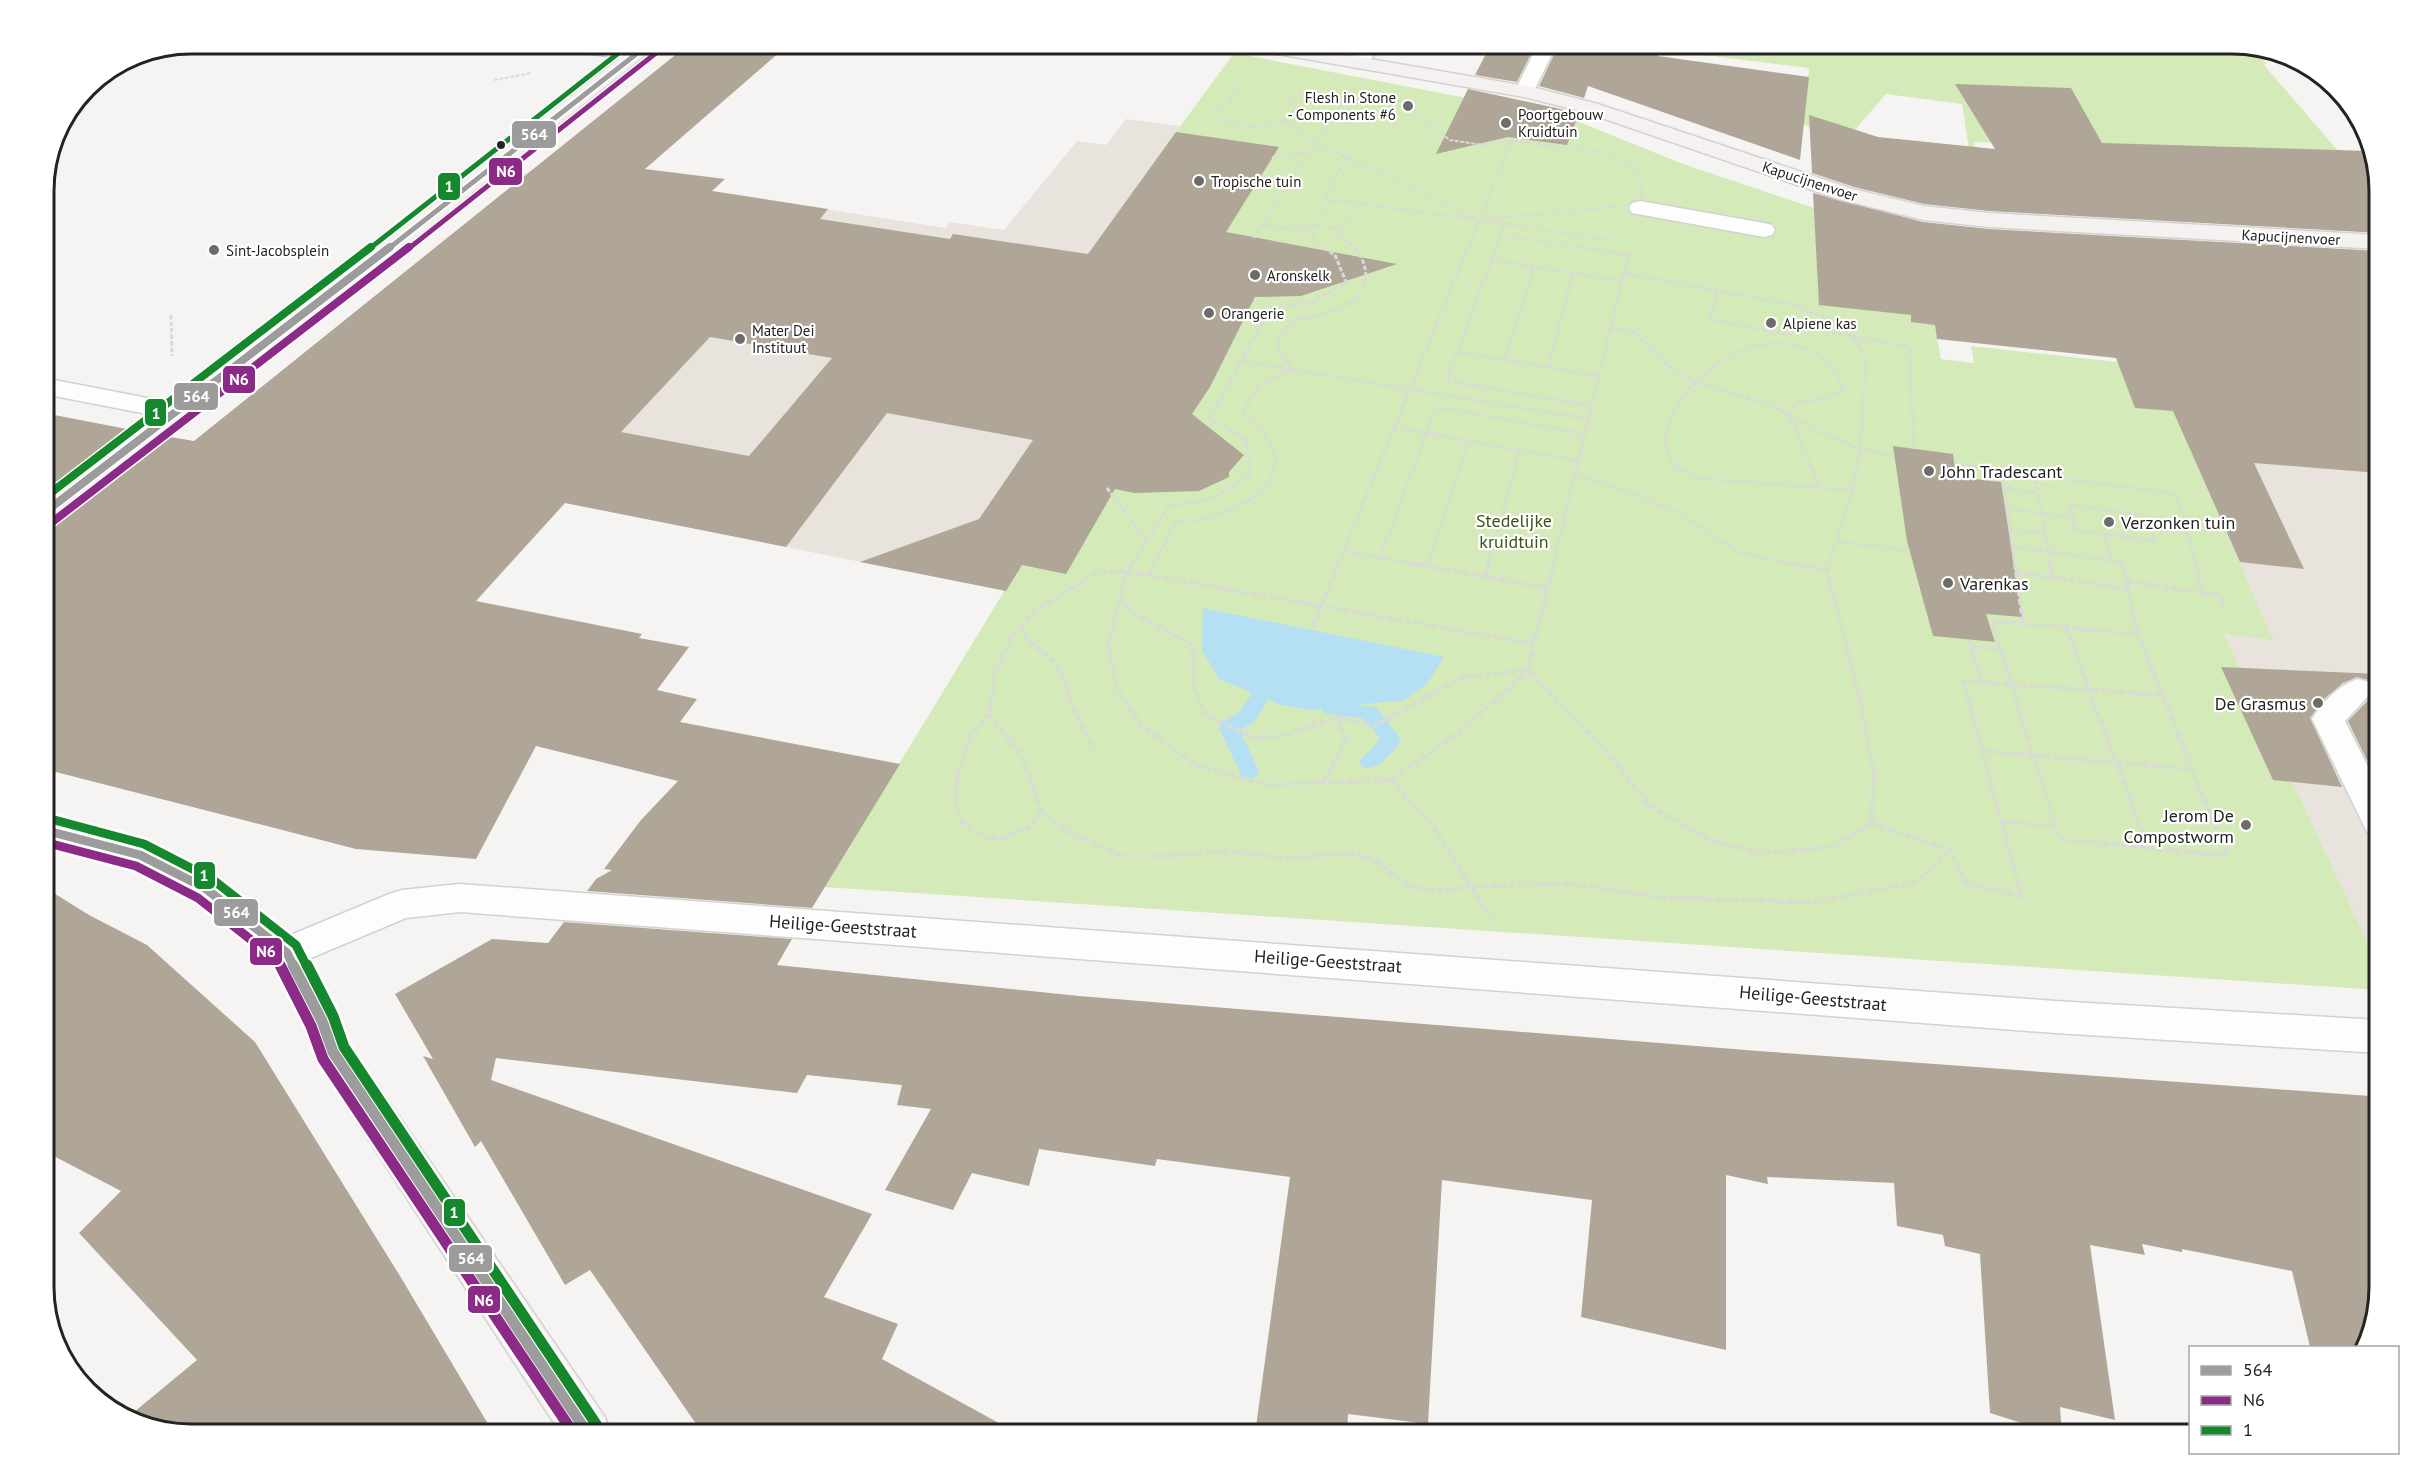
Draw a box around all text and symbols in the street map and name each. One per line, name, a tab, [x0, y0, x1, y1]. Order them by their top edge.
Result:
place label: Flesh in Stone - Components #6	[1288, 88, 1396, 124]
marker: Flesh in Stone - Components #6	[1401, 99, 1415, 113]
place label: Poortgebouw Kruidtuin	[1518, 105, 1603, 141]
marker: Poortgebouw Kruidtuin	[1499, 116, 1513, 130]
line badge: 564	[511, 120, 557, 149]
text: 564	[520, 124, 548, 144]
unlabelled marker	[495, 139, 507, 151]
line badge: N6	[488, 157, 523, 186]
street label: Kapucijnenvoer	[1760, 157, 1860, 205]
text: N6	[496, 161, 516, 181]
line badge: 1	[437, 172, 461, 201]
place label: Tropische tuin	[1211, 172, 1301, 191]
marker: Tropische tuin	[1192, 174, 1206, 188]
text: 1	[444, 176, 454, 196]
street label: Kapucijnenvoer	[2241, 225, 2341, 249]
place label: Sint-Jacobsplein	[226, 241, 329, 260]
marker: Sint-Jacobsplein	[207, 243, 221, 257]
place label: Aronskelk	[1267, 266, 1330, 285]
marker: Aronskelk	[1248, 268, 1262, 282]
place label: Orangerie	[1221, 304, 1284, 323]
marker: Orangerie	[1202, 306, 1216, 320]
place label: Alpiene kas	[1783, 314, 1857, 333]
marker: Alpiene kas	[1764, 316, 1778, 330]
place label: Mater Dei Instituut	[752, 321, 814, 357]
marker: Mater Dei Instituut	[733, 332, 747, 346]
line badge: N6	[222, 365, 256, 394]
text: N6	[229, 369, 249, 389]
line badge: 564	[173, 382, 219, 411]
text: 564	[182, 386, 210, 406]
line badge: 1	[144, 398, 167, 427]
text: 1	[151, 403, 161, 423]
place label: John Tradescant	[1940, 460, 2062, 483]
marker: John Tradescant	[1922, 464, 1936, 478]
park label: Stedelijke kruidtuin	[1476, 509, 1552, 553]
place label: Verzonken tuin	[2120, 511, 2235, 534]
marker: Verzonken tuin	[2102, 515, 2116, 529]
place label: Varenkas	[1959, 572, 2029, 595]
marker: Varenkas	[1941, 576, 1955, 590]
place label: De Grasmus	[2215, 692, 2306, 715]
marker: De Grasmus	[2311, 696, 2325, 710]
place label: Jerom De Compostworm	[2124, 804, 2234, 848]
marker: Jerom De Compostworm	[2239, 818, 2253, 832]
line badge: 1	[193, 861, 216, 890]
text: 1	[199, 865, 209, 885]
line badge: 564	[213, 898, 259, 927]
text: 564	[222, 902, 250, 922]
street label: Heilige-Geeststraat	[768, 909, 918, 943]
line badge: N6	[249, 937, 283, 966]
text: N6	[256, 941, 276, 961]
street label: Heilige-Geeststraat	[1253, 944, 1403, 978]
street label: Heilige-Geeststraat	[1738, 980, 1888, 1016]
line badge: 1	[443, 1198, 466, 1227]
text: 1	[449, 1202, 459, 1222]
line badge: 564	[448, 1244, 493, 1273]
text: 564	[457, 1248, 485, 1268]
line badge: N6	[467, 1285, 501, 1314]
text: N6	[474, 1290, 494, 1310]
legend	[2189, 1346, 2399, 1454]
text: 564	[2243, 1358, 2273, 1381]
text: N6	[2243, 1388, 2265, 1411]
text: 1	[2243, 1418, 2253, 1441]

